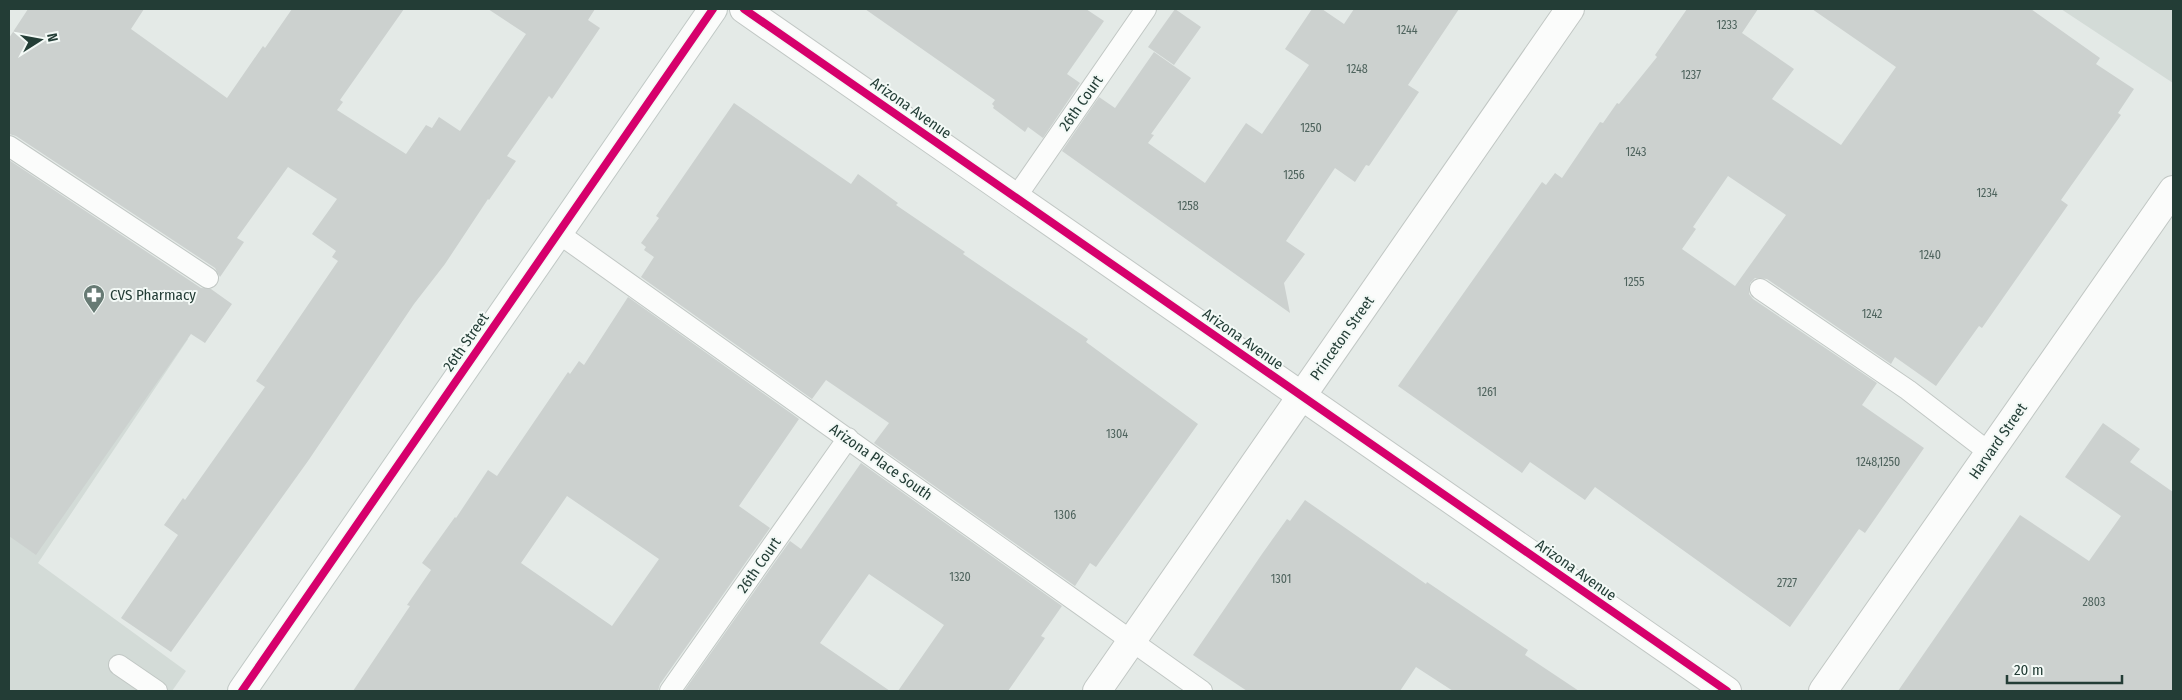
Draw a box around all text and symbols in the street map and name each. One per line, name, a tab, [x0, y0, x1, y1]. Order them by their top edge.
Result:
north arrow	[15, 15, 65, 65]
house number: 1233	[1717, 18, 1737, 32]
house number: 1244	[1396, 23, 1418, 37]
text: N	[43, 32, 61, 43]
house number: 1248	[1346, 62, 1368, 76]
house number: 1237	[1681, 68, 1701, 82]
street label: 26th Court	[1055, 72, 1107, 134]
street label: Arizona Avenue	[867, 74, 955, 142]
house number: 1250	[1300, 121, 1322, 135]
house number: 1243	[1626, 145, 1646, 159]
house number: 1256	[1283, 168, 1305, 182]
house number: 1234	[1976, 186, 1998, 200]
house number: 1258	[1177, 199, 1199, 213]
house number: 1240	[1919, 248, 1941, 262]
house number: 1255	[1624, 275, 1645, 289]
pharmacy icon: CVS Pharmacy	[82, 283, 106, 314]
place label: CVS Pharmacy	[110, 286, 196, 304]
street label: Princeton Street	[1306, 292, 1378, 384]
street label: Arizona Avenue	[1199, 305, 1287, 373]
house number: 1242	[1862, 307, 1882, 321]
street label: 26th Street	[439, 309, 493, 375]
house number: 1261	[1477, 385, 1497, 399]
street label: Harvard Street	[1965, 399, 2031, 483]
street label: Arizona Place South	[826, 420, 936, 504]
house number: 1304	[1106, 427, 1128, 441]
house number: 1248,1250	[1856, 455, 1900, 469]
house number: 1306	[1054, 508, 1076, 522]
street label: 26th Court	[733, 534, 785, 596]
street label: Arizona Avenue	[1532, 536, 1620, 604]
house number: 1320	[949, 570, 971, 584]
house number: 1301	[1271, 572, 1291, 586]
house number: 2727	[1777, 576, 1797, 590]
house number: 2803	[2083, 595, 2105, 609]
scale bar	[2007, 652, 2122, 684]
text: 20 m	[2014, 661, 2044, 679]

